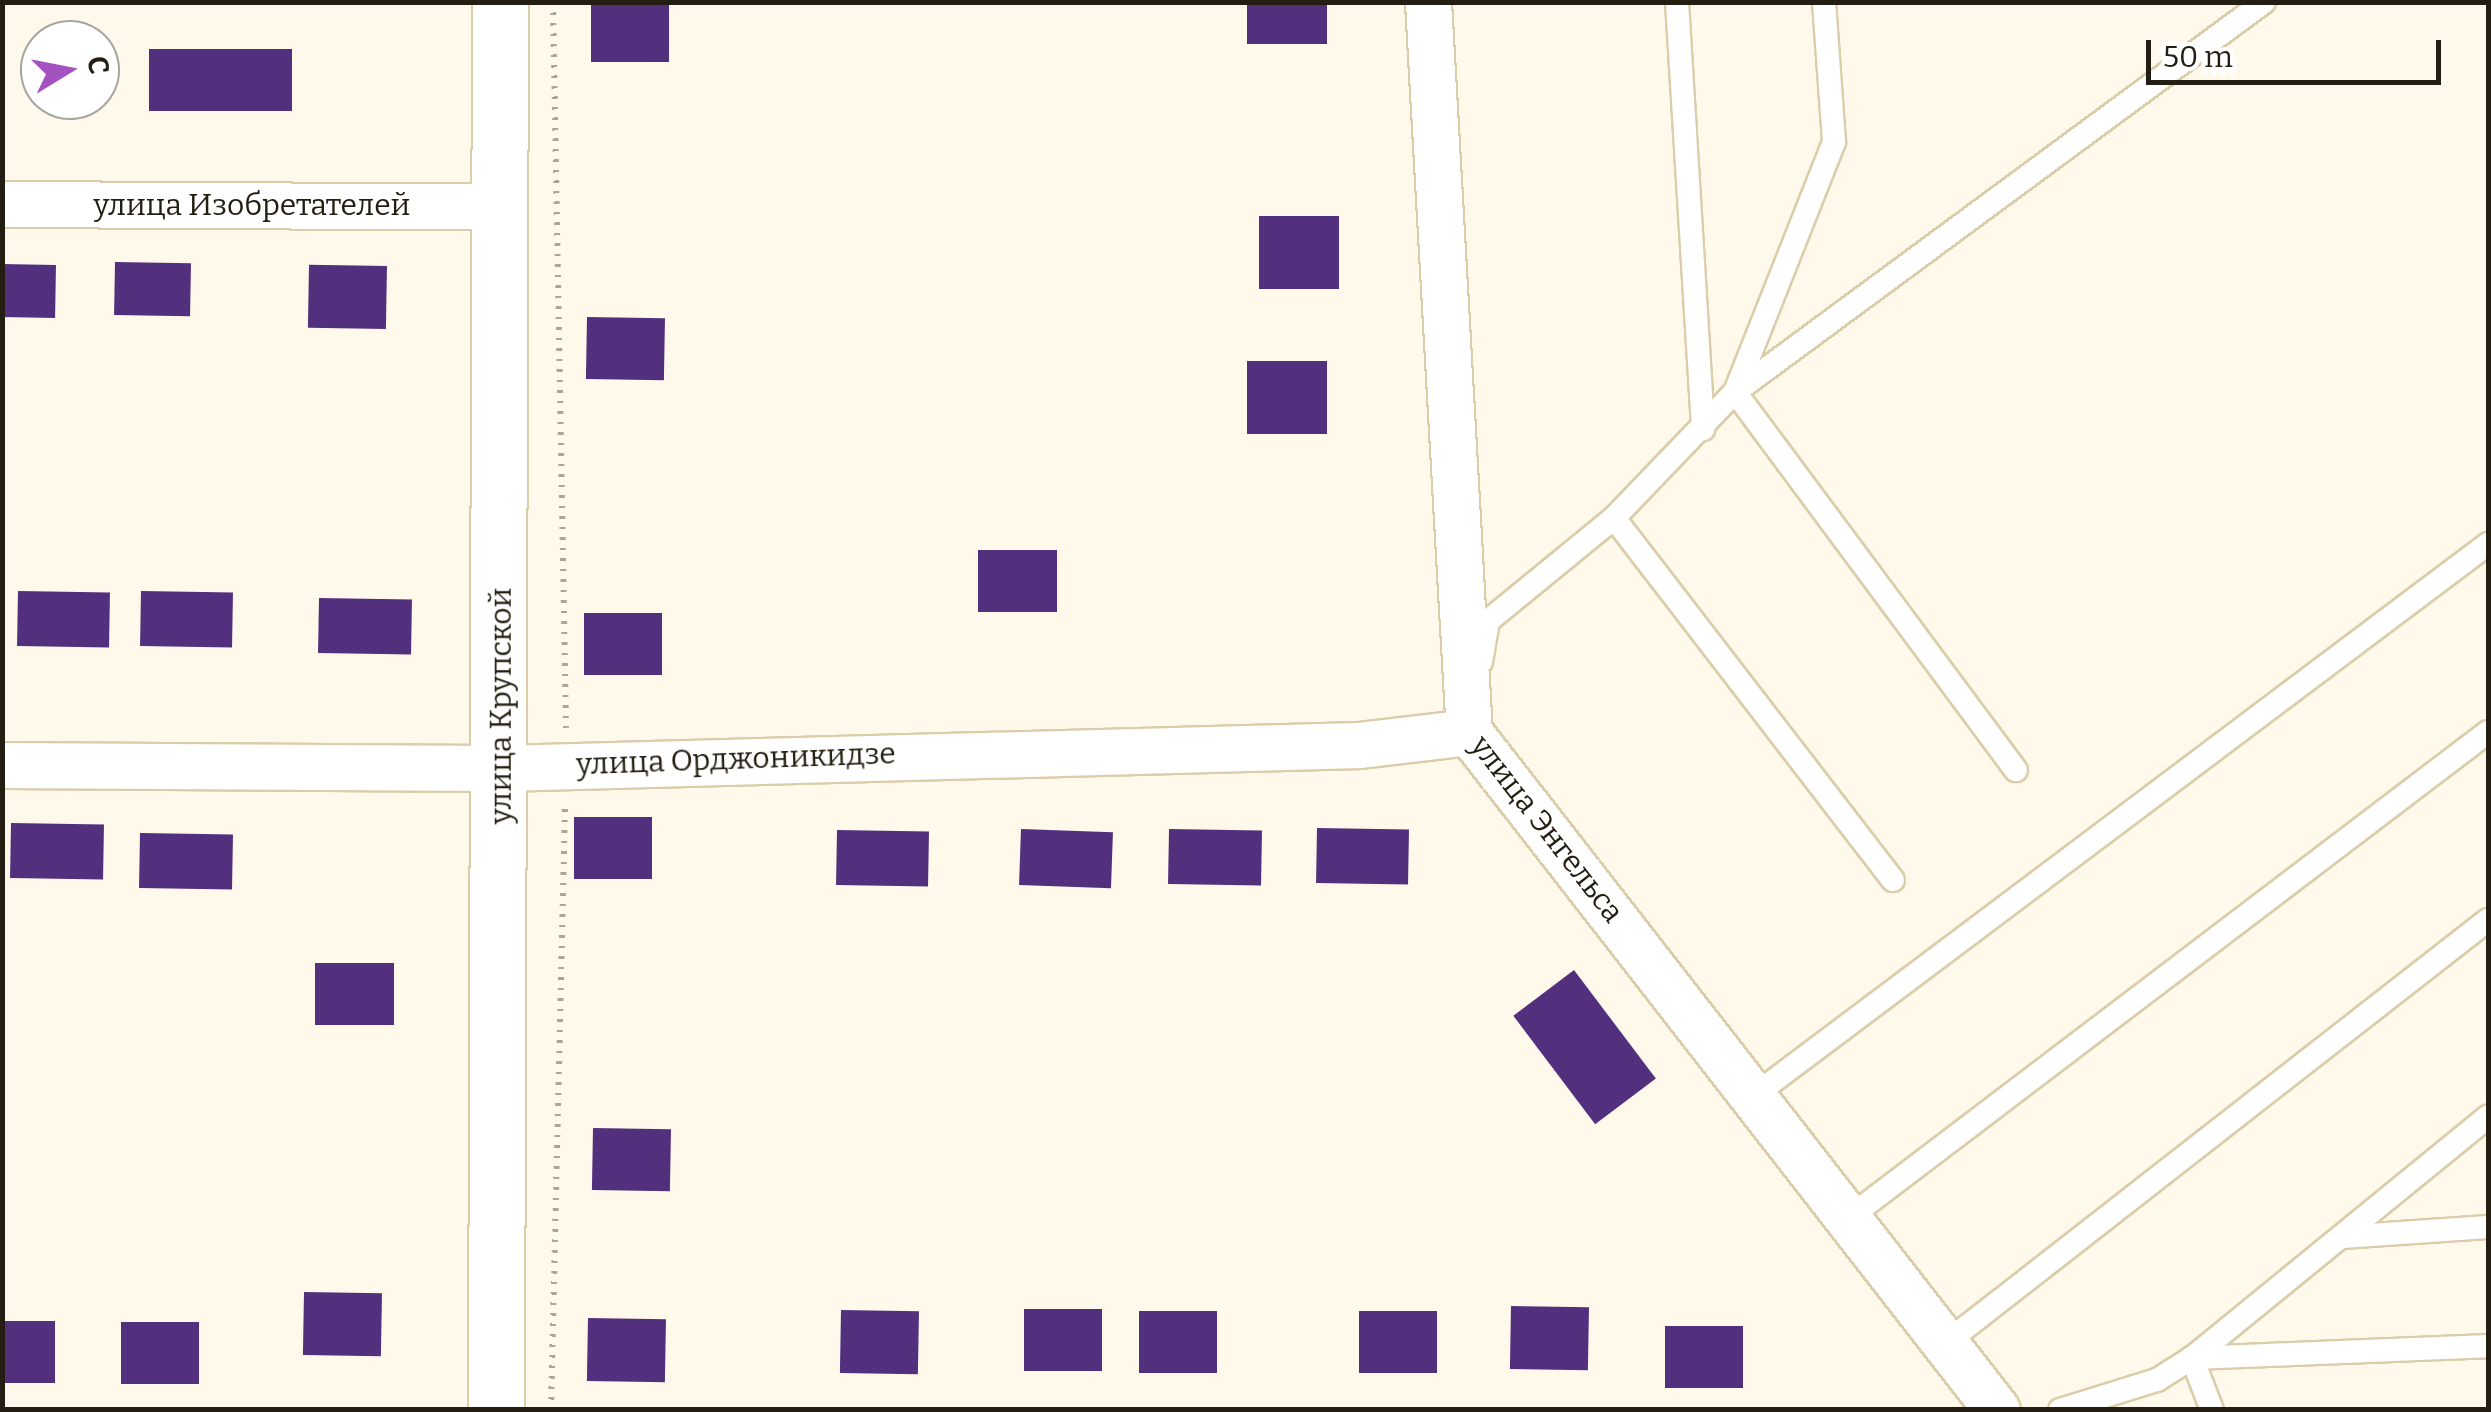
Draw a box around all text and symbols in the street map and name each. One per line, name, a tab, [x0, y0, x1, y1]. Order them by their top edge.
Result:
north arrow	[20, 20, 120, 120]
scale bar	[2151, 20, 2446, 82]
text: 50 m	[2163, 39, 2233, 75]
text: С	[80, 53, 116, 77]
street label: улица Изобретателей	[94, 187, 410, 223]
street label: улица Крупской	[483, 588, 519, 824]
street label: улица Энгельса	[1463, 728, 1631, 930]
street label: улица Орджоникидзе	[576, 735, 896, 783]

